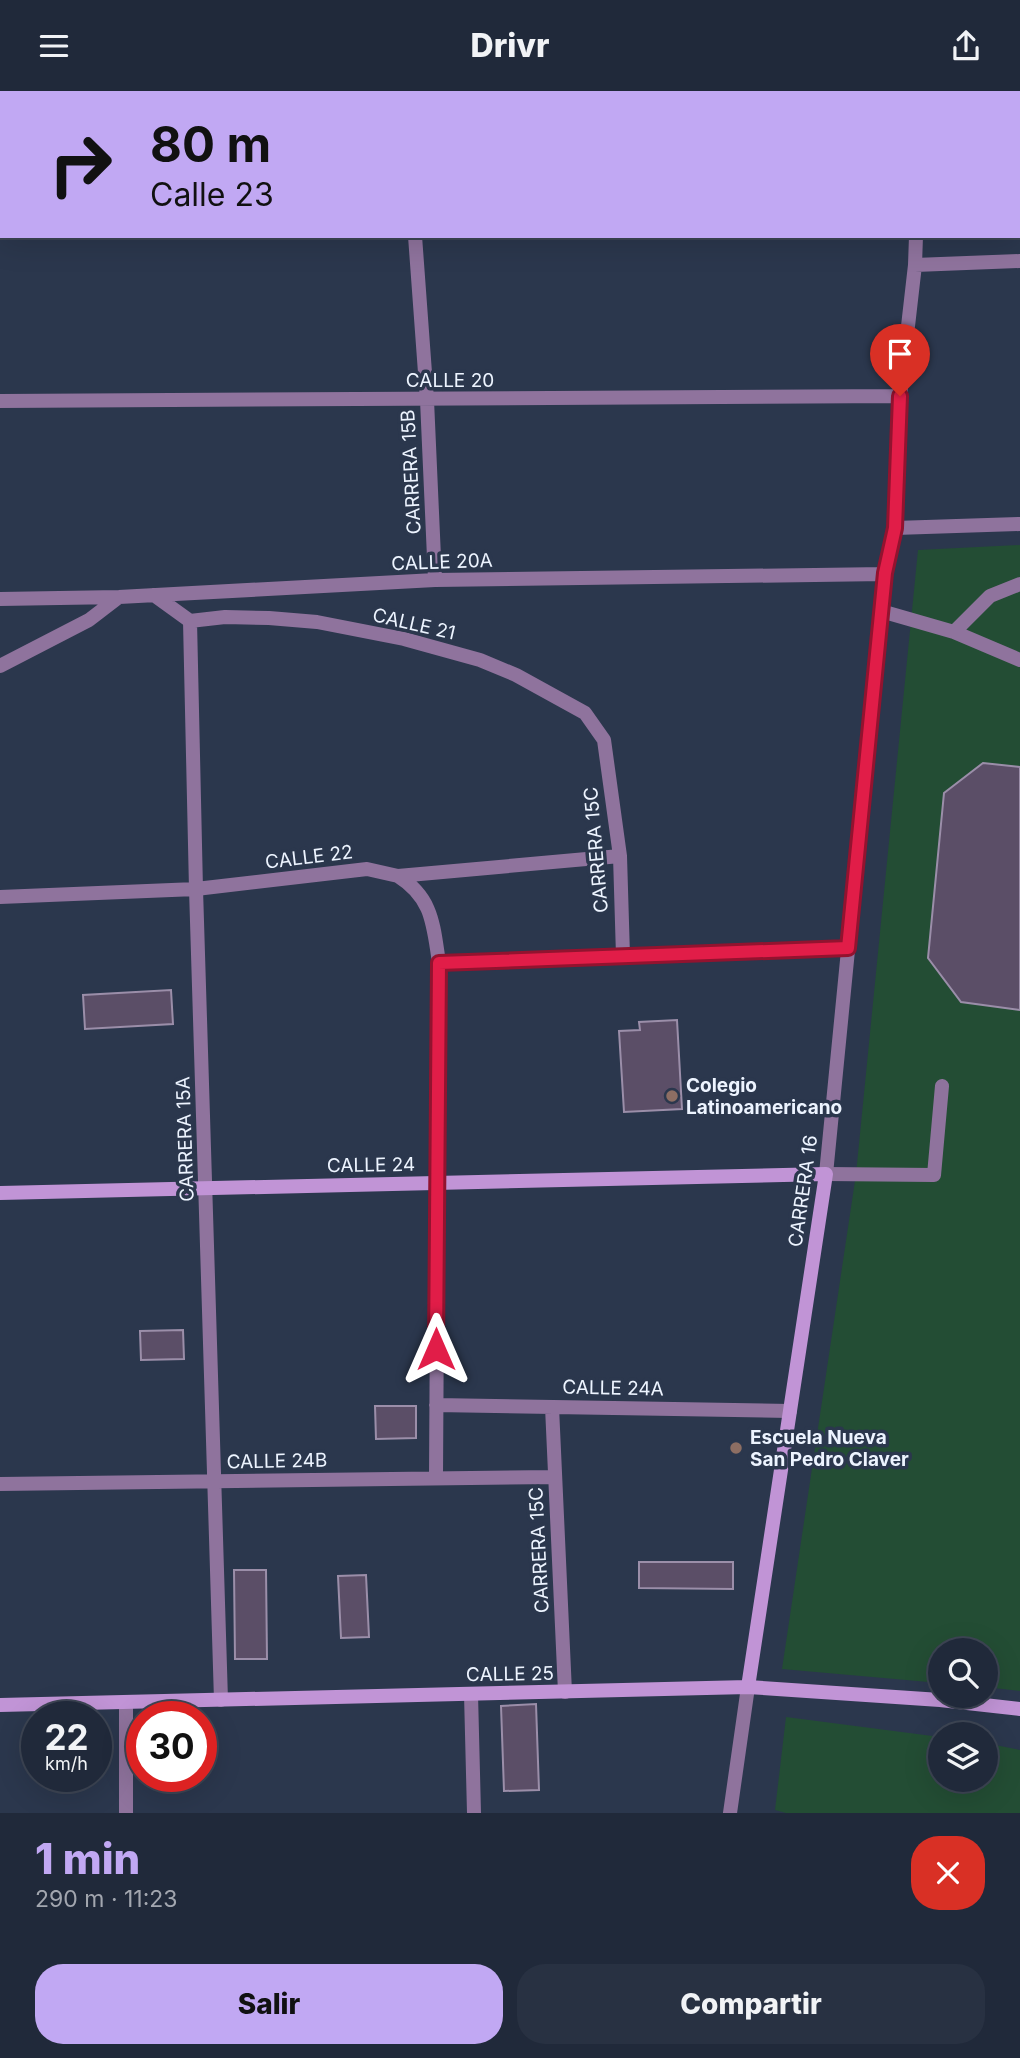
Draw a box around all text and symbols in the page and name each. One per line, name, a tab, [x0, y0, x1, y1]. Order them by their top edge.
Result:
text: Drivr	[471, 26, 549, 65]
icon: menu	[35, 27, 73, 65]
icon: share	[947, 27, 985, 65]
text: 80 m	[150, 115, 271, 174]
icon: right	[35, 119, 126, 210]
text: Calle 23	[150, 175, 274, 214]
pin	[870, 324, 930, 396]
icon: arrive	[881, 335, 919, 373]
street label: CALLE 20	[406, 369, 494, 392]
street label: CARRERA 15B	[396, 409, 426, 535]
street label: CALLE 20A	[391, 549, 493, 575]
street label: CALLE 21	[370, 603, 458, 645]
street label: CARRERA 15C	[579, 786, 613, 914]
street label: CALLE 22	[264, 840, 354, 874]
place label: Colegio Latinoamericano	[686, 1074, 842, 1119]
street label: CARRERA 15A	[171, 1076, 199, 1202]
marker: Colegio Latinoamericano	[664, 1088, 680, 1104]
street label: CARRERA 16	[784, 1134, 822, 1248]
street label: CALLE 24	[327, 1153, 415, 1177]
position arrow	[399, 1312, 473, 1386]
street label: CALLE 24A	[562, 1376, 664, 1400]
place label: Escuela Nueva San Pedro Claver	[750, 1426, 909, 1471]
marker: Escuela Nueva San Pedro Claver	[728, 1440, 744, 1456]
street label: CALLE 24B	[226, 1449, 328, 1473]
street label: CARRERA 15C	[524, 1486, 554, 1614]
map controls	[928, 1638, 998, 1792]
button: search	[928, 1638, 998, 1708]
street label: CALLE 25	[466, 1662, 554, 1686]
speed limit sign: 30	[126, 1701, 217, 1792]
text: 22	[44, 1716, 89, 1758]
button: layers	[928, 1722, 998, 1792]
text: km/h	[45, 1753, 88, 1774]
text: 1 min	[35, 1833, 140, 1884]
button: close	[911, 1836, 985, 1910]
text: 290 m · 11:23	[35, 1885, 178, 1913]
button: Salir	[35, 1964, 503, 2044]
button: Compartir	[517, 1964, 985, 2044]

